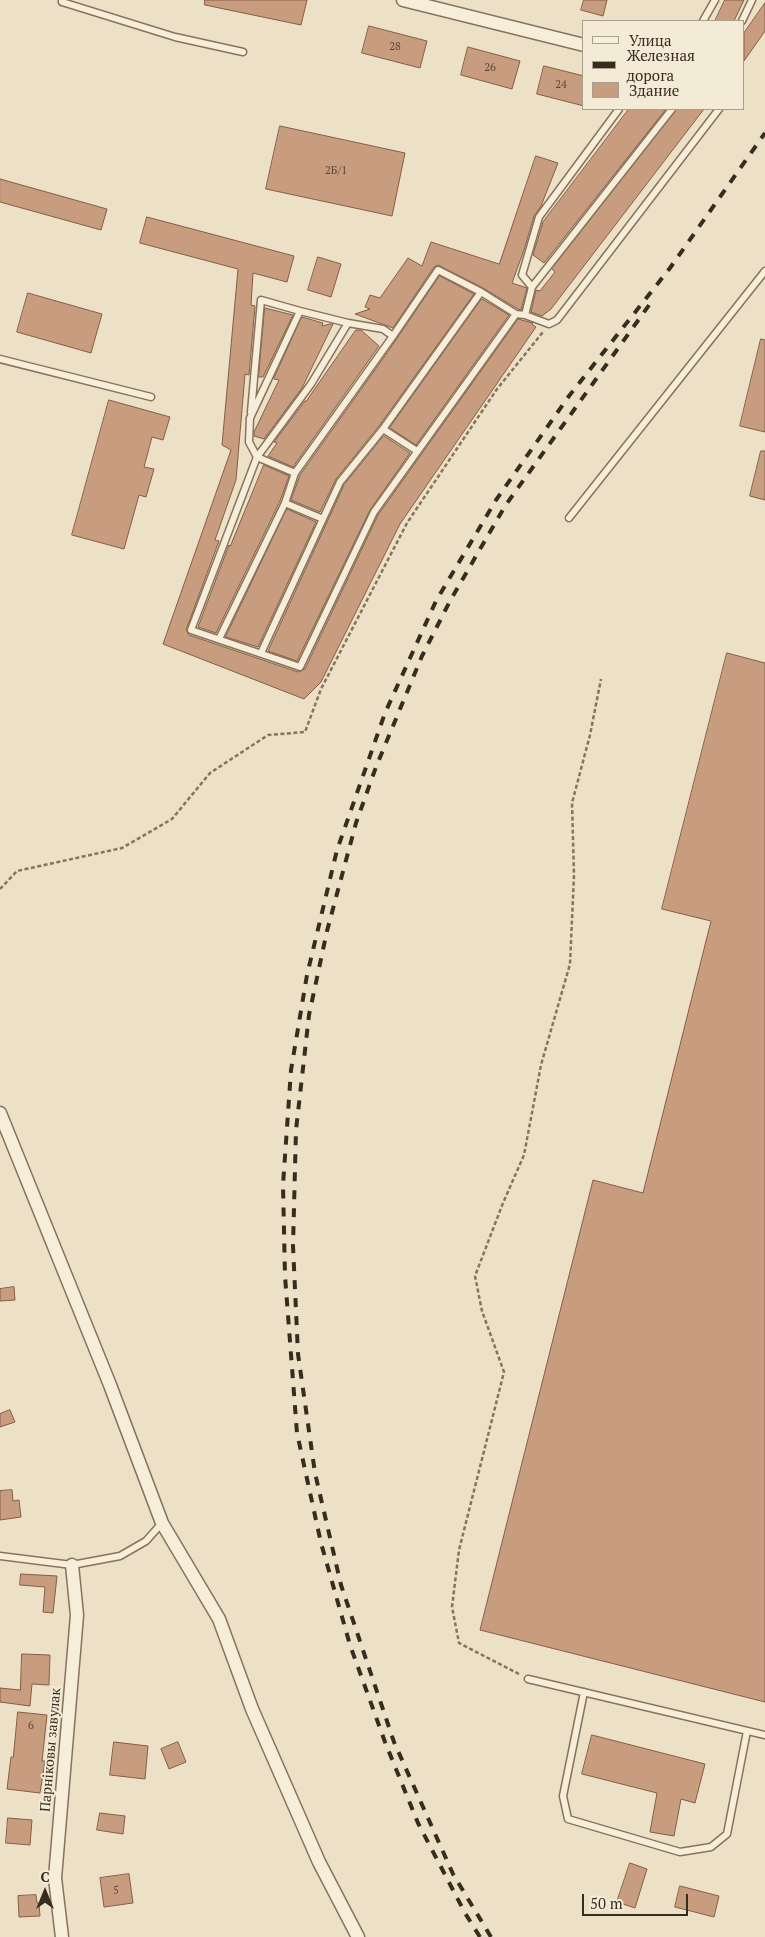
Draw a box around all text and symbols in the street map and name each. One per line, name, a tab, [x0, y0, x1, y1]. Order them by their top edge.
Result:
legend	[582, 20, 745, 110]
text: Улица	[629, 30, 672, 50]
house number: 28	[389, 40, 401, 54]
text: Железная дорога	[626, 45, 695, 85]
house number: 26	[484, 61, 496, 75]
house number: 24	[555, 78, 567, 92]
text: Здание	[629, 80, 679, 100]
house number: 2Б/1	[325, 164, 347, 178]
street label: Парніковы завулак	[37, 1687, 65, 1813]
house number: 6	[28, 1719, 34, 1733]
north arrow	[20, 1867, 70, 1917]
text: С	[40, 1867, 50, 1886]
house number: 5	[113, 1884, 119, 1898]
scale bar	[585, 1884, 691, 1916]
text: 50 m	[590, 1893, 623, 1913]

